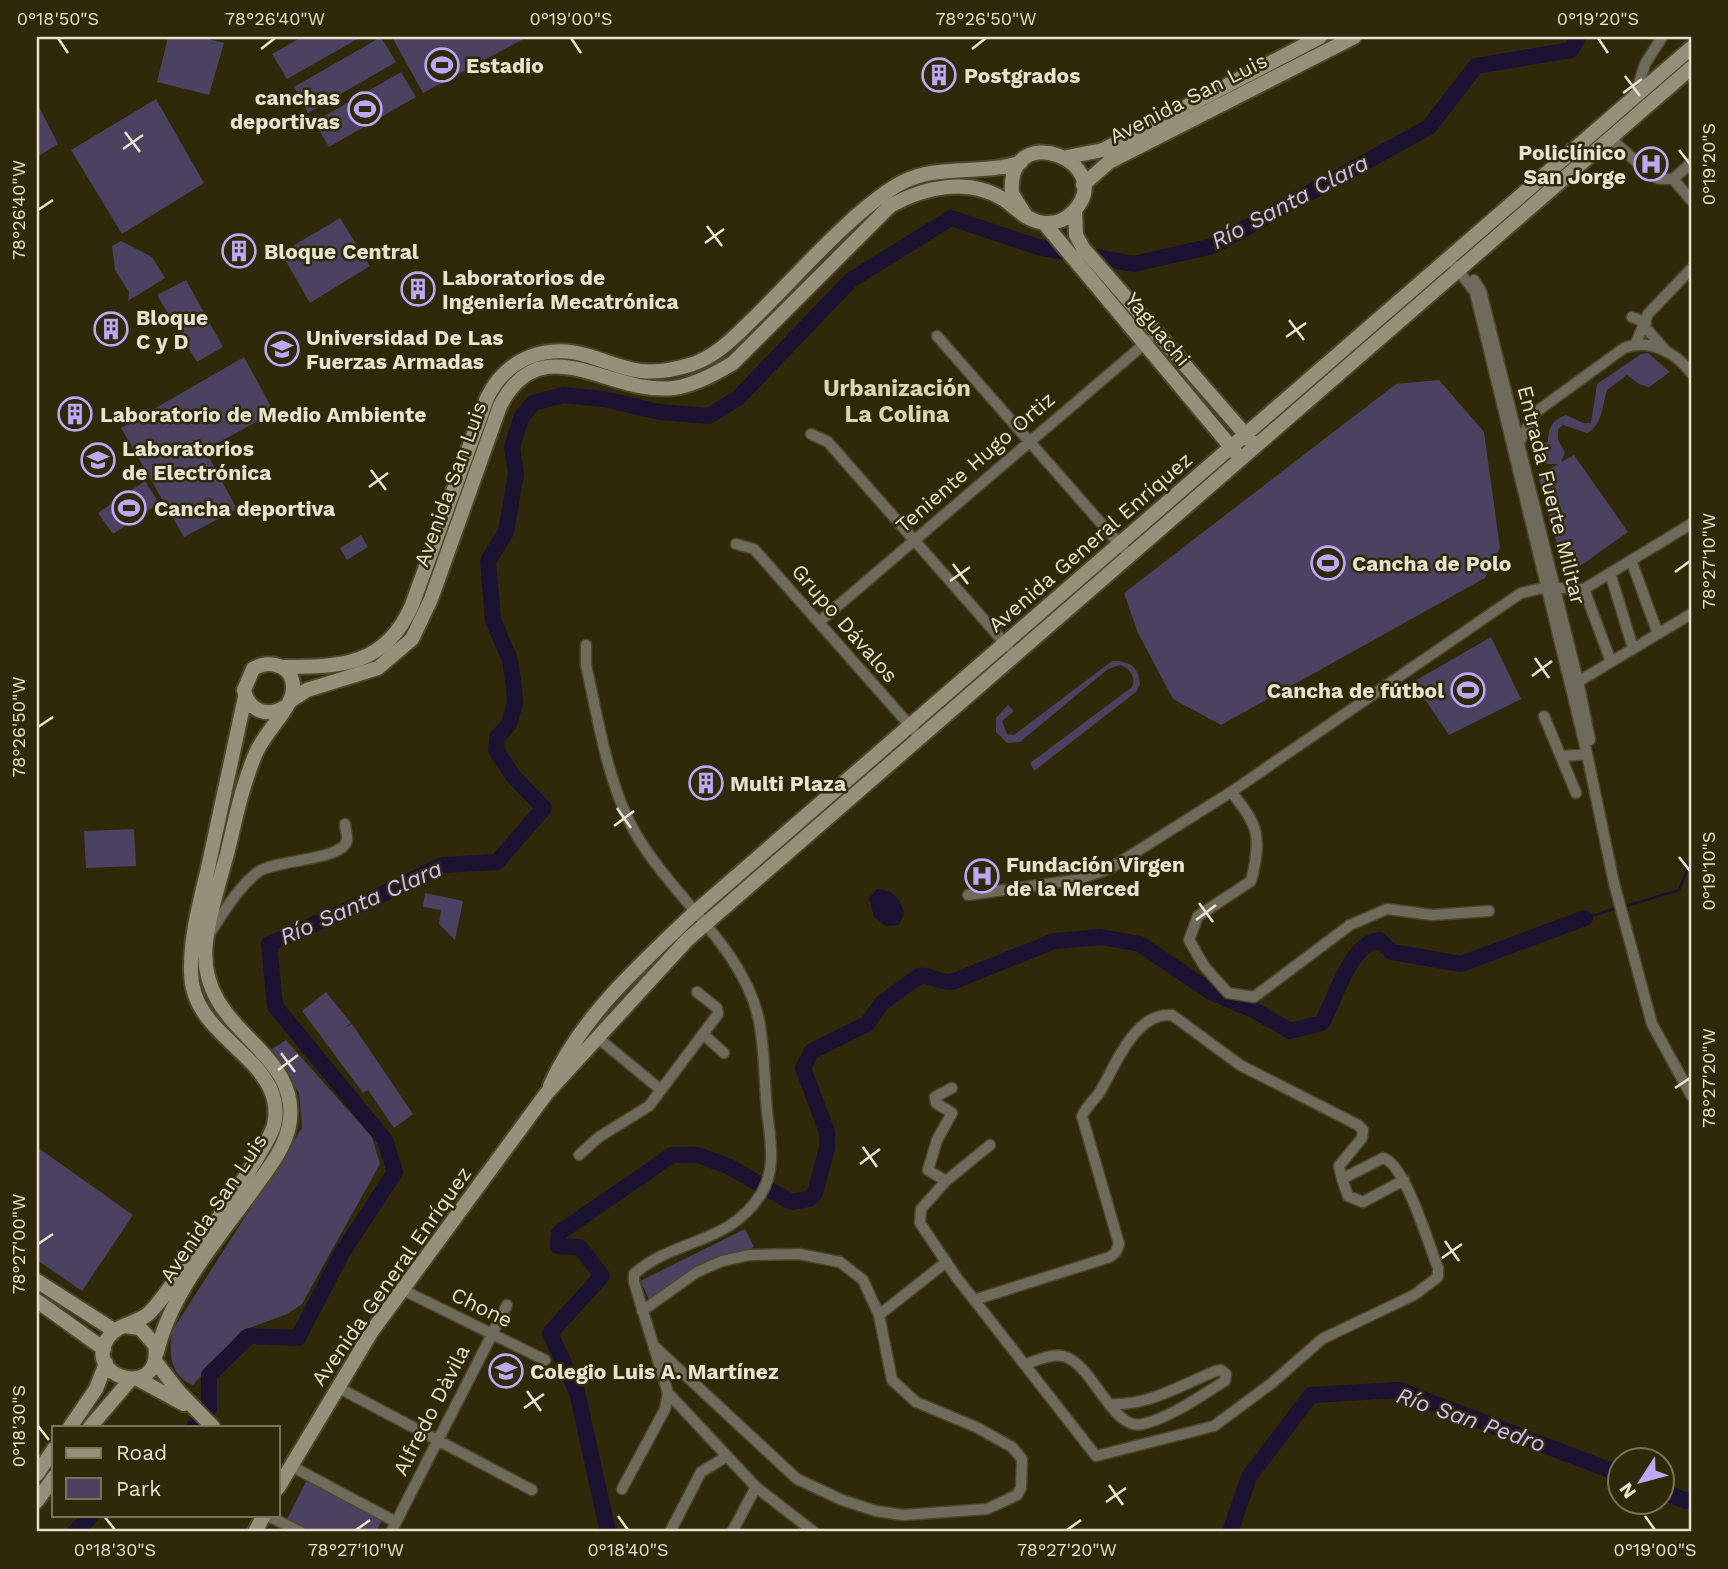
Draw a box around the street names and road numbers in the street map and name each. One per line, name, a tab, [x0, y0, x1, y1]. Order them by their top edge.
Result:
street label: Avenida San Luis	[1105, 47, 1271, 149]
street label: Yaguachi	[1120, 287, 1196, 371]
street label: Entrada Fuerte Militar	[1513, 383, 1591, 607]
street label: Teniente Hugo Ortiz	[890, 386, 1060, 538]
street label: Avenida San Luis	[409, 398, 491, 570]
street label: Avenida General Enríquez	[983, 447, 1197, 637]
street label: Grupo Dávalos	[787, 559, 903, 687]
street label: Avenida San Luis	[154, 1129, 272, 1287]
street label: Avenida General Enríquez	[306, 1162, 476, 1390]
street label: Chone	[447, 1281, 517, 1333]
street label: Alfredo Dàvila	[387, 1340, 475, 1480]

